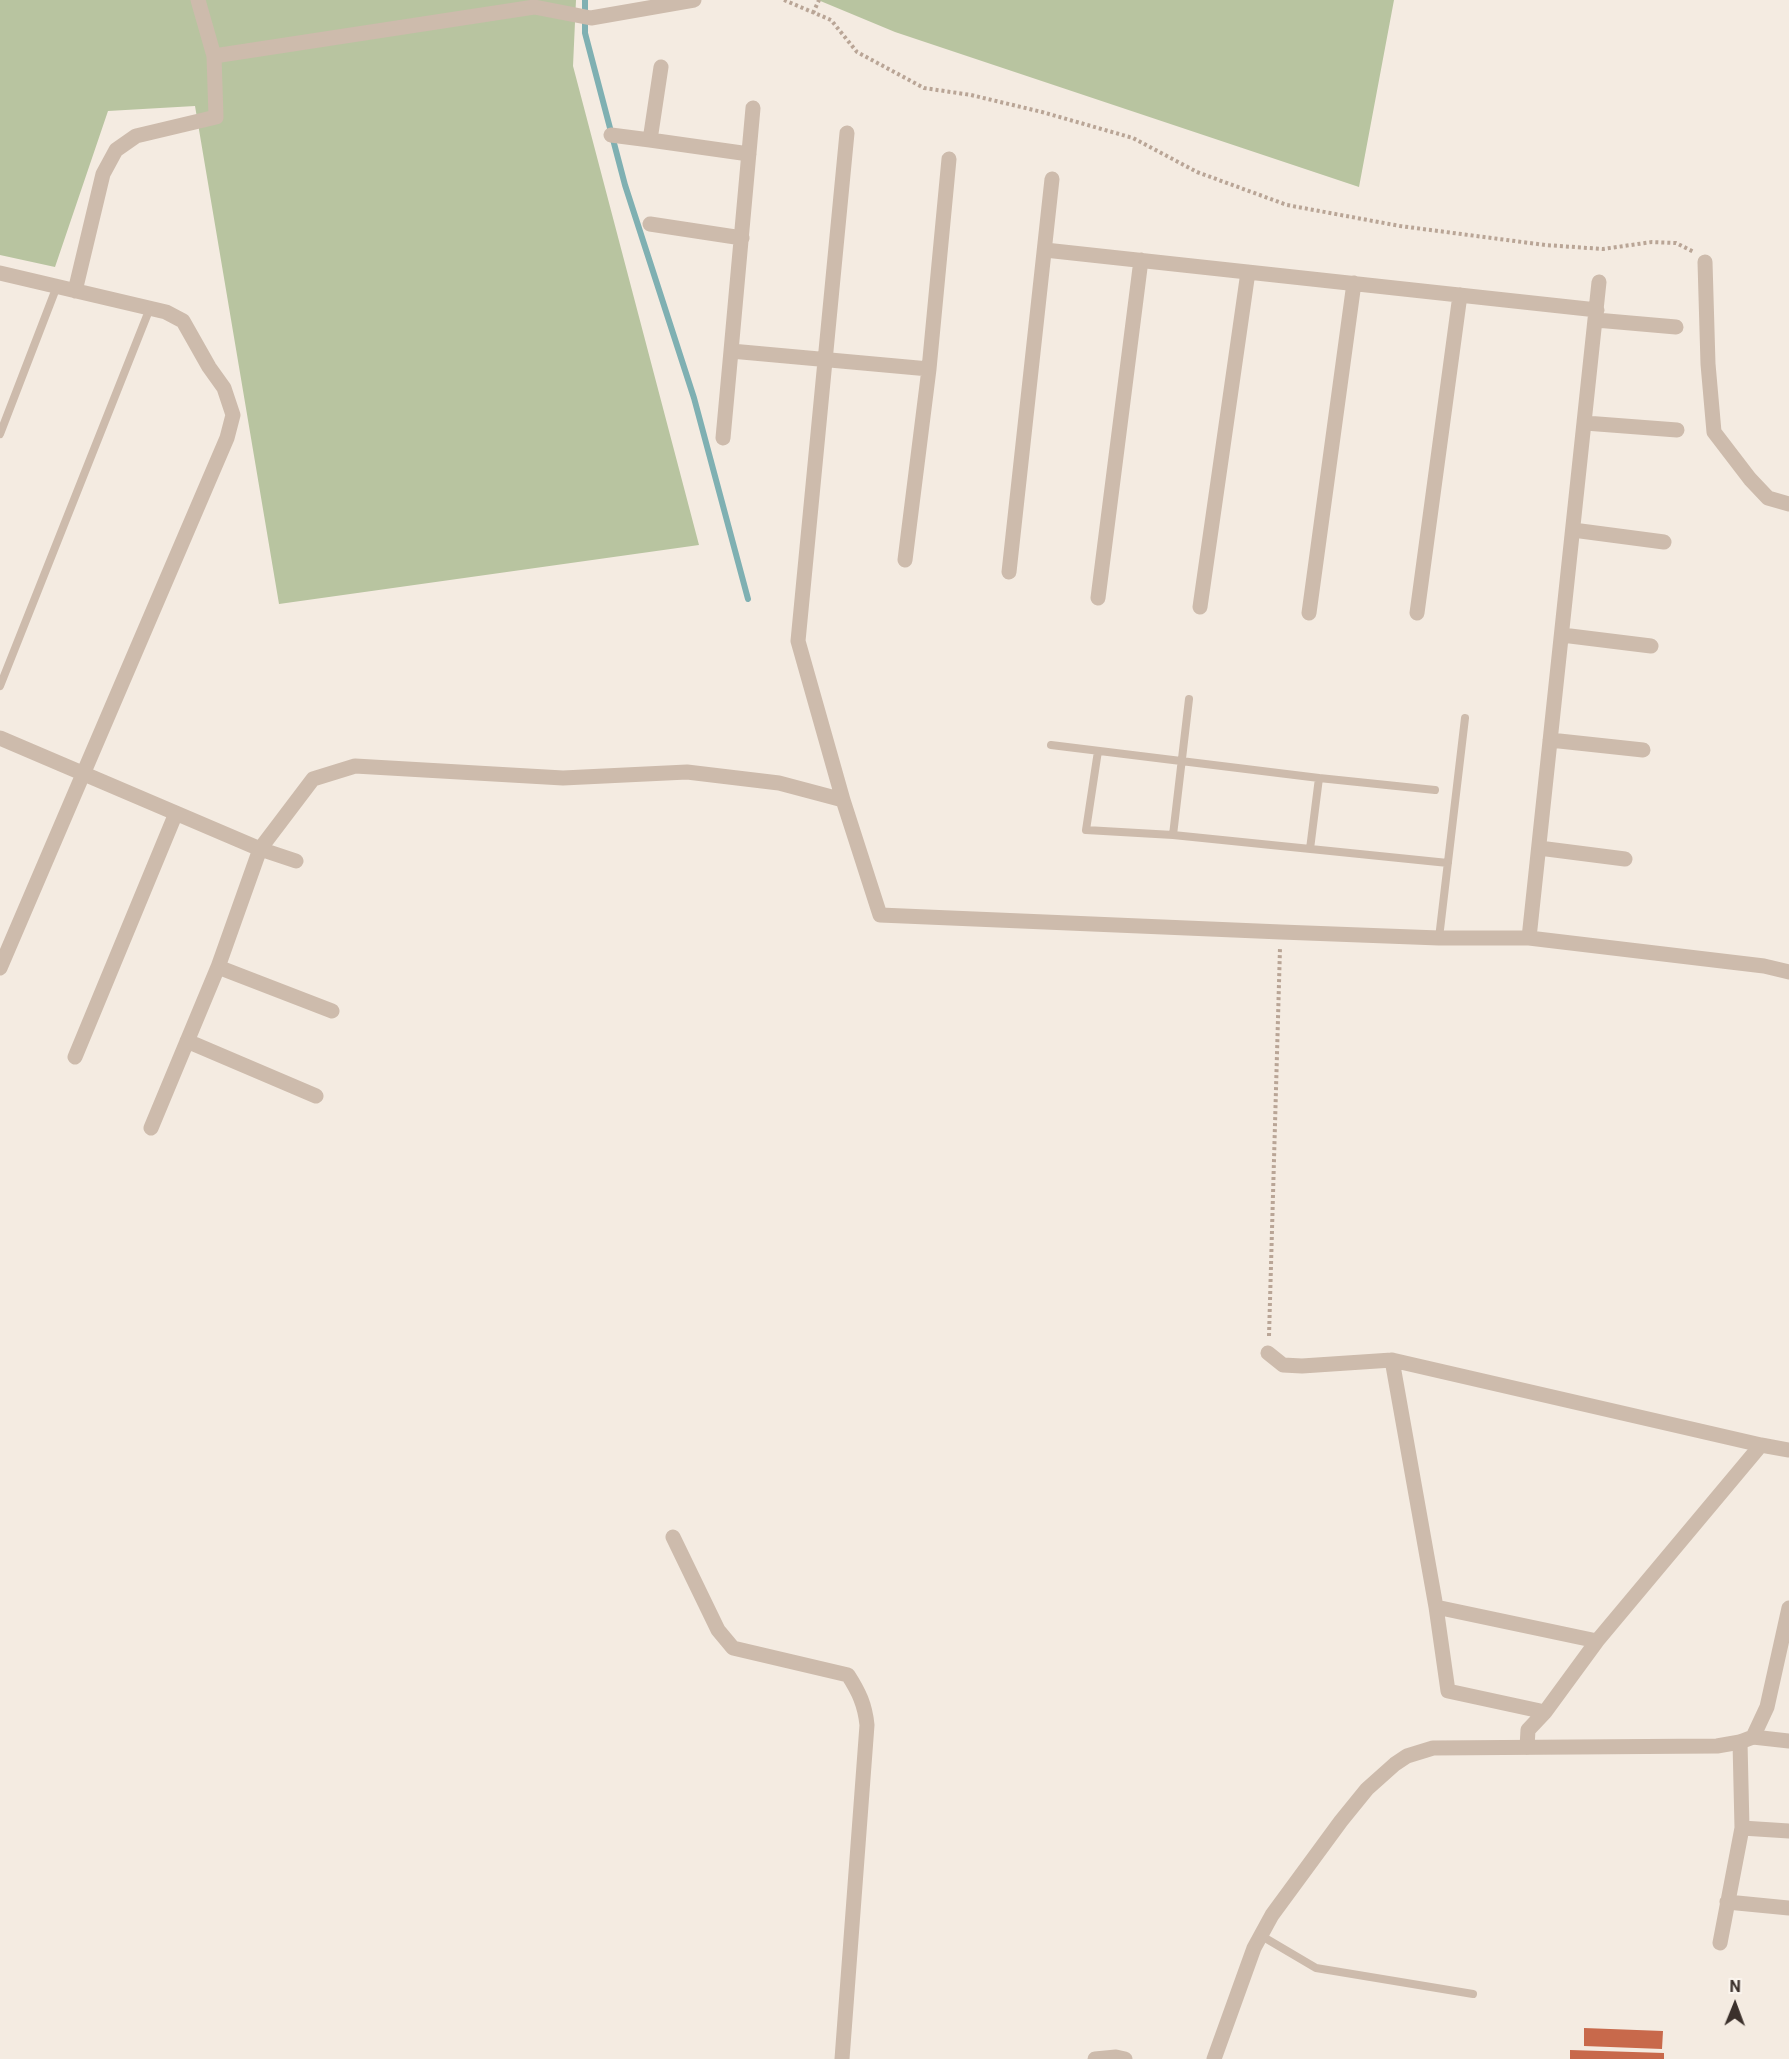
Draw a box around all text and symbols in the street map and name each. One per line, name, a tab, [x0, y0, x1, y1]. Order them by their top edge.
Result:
north arrow	[1705, 1975, 1765, 2035]
text: N	[1730, 1977, 1741, 1996]

